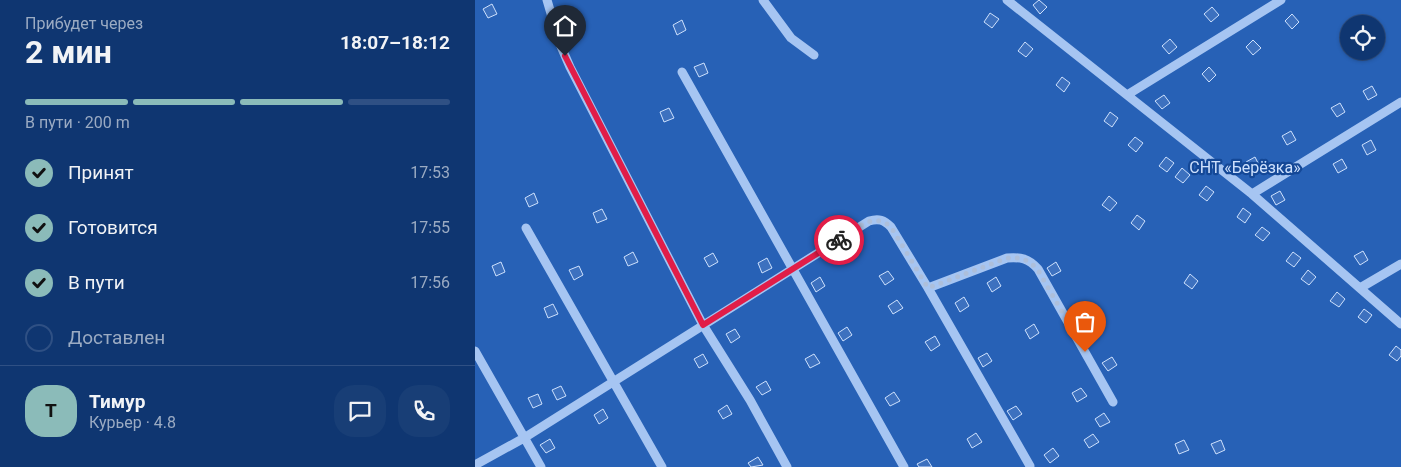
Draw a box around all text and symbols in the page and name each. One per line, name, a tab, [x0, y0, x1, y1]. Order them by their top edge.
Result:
pin	[544, 5, 586, 56]
icon: home	[551, 12, 579, 40]
text: Прибудет через	[25, 14, 143, 33]
map controls	[1340, 15, 1385, 60]
button: locate	[1340, 15, 1385, 60]
text: 18:07–18:12	[340, 31, 450, 54]
text: 2 мин	[25, 33, 112, 71]
text: В пути · 200 m	[25, 113, 130, 132]
park label: СНТ «Берёзка»	[1189, 158, 1301, 177]
icon: check	[25, 159, 53, 187]
text: Принят	[68, 161, 134, 184]
text: 17:53	[410, 163, 450, 182]
icon: check	[25, 214, 53, 242]
courier	[814, 215, 864, 265]
text: Готовится	[68, 216, 158, 239]
text: 17:55	[410, 218, 450, 237]
icon: bike	[825, 226, 853, 254]
icon: check	[25, 269, 53, 297]
text: В пути	[68, 271, 125, 294]
text: 17:56	[410, 273, 450, 292]
pin	[1064, 301, 1106, 352]
icon: bag	[1071, 308, 1099, 336]
text: Доставлен	[68, 326, 165, 349]
button: chat	[334, 385, 386, 437]
button: phone	[398, 385, 450, 437]
text: Тимур	[89, 390, 145, 413]
text: Т	[45, 399, 57, 422]
text: Курьер · 4.8	[89, 413, 176, 432]

